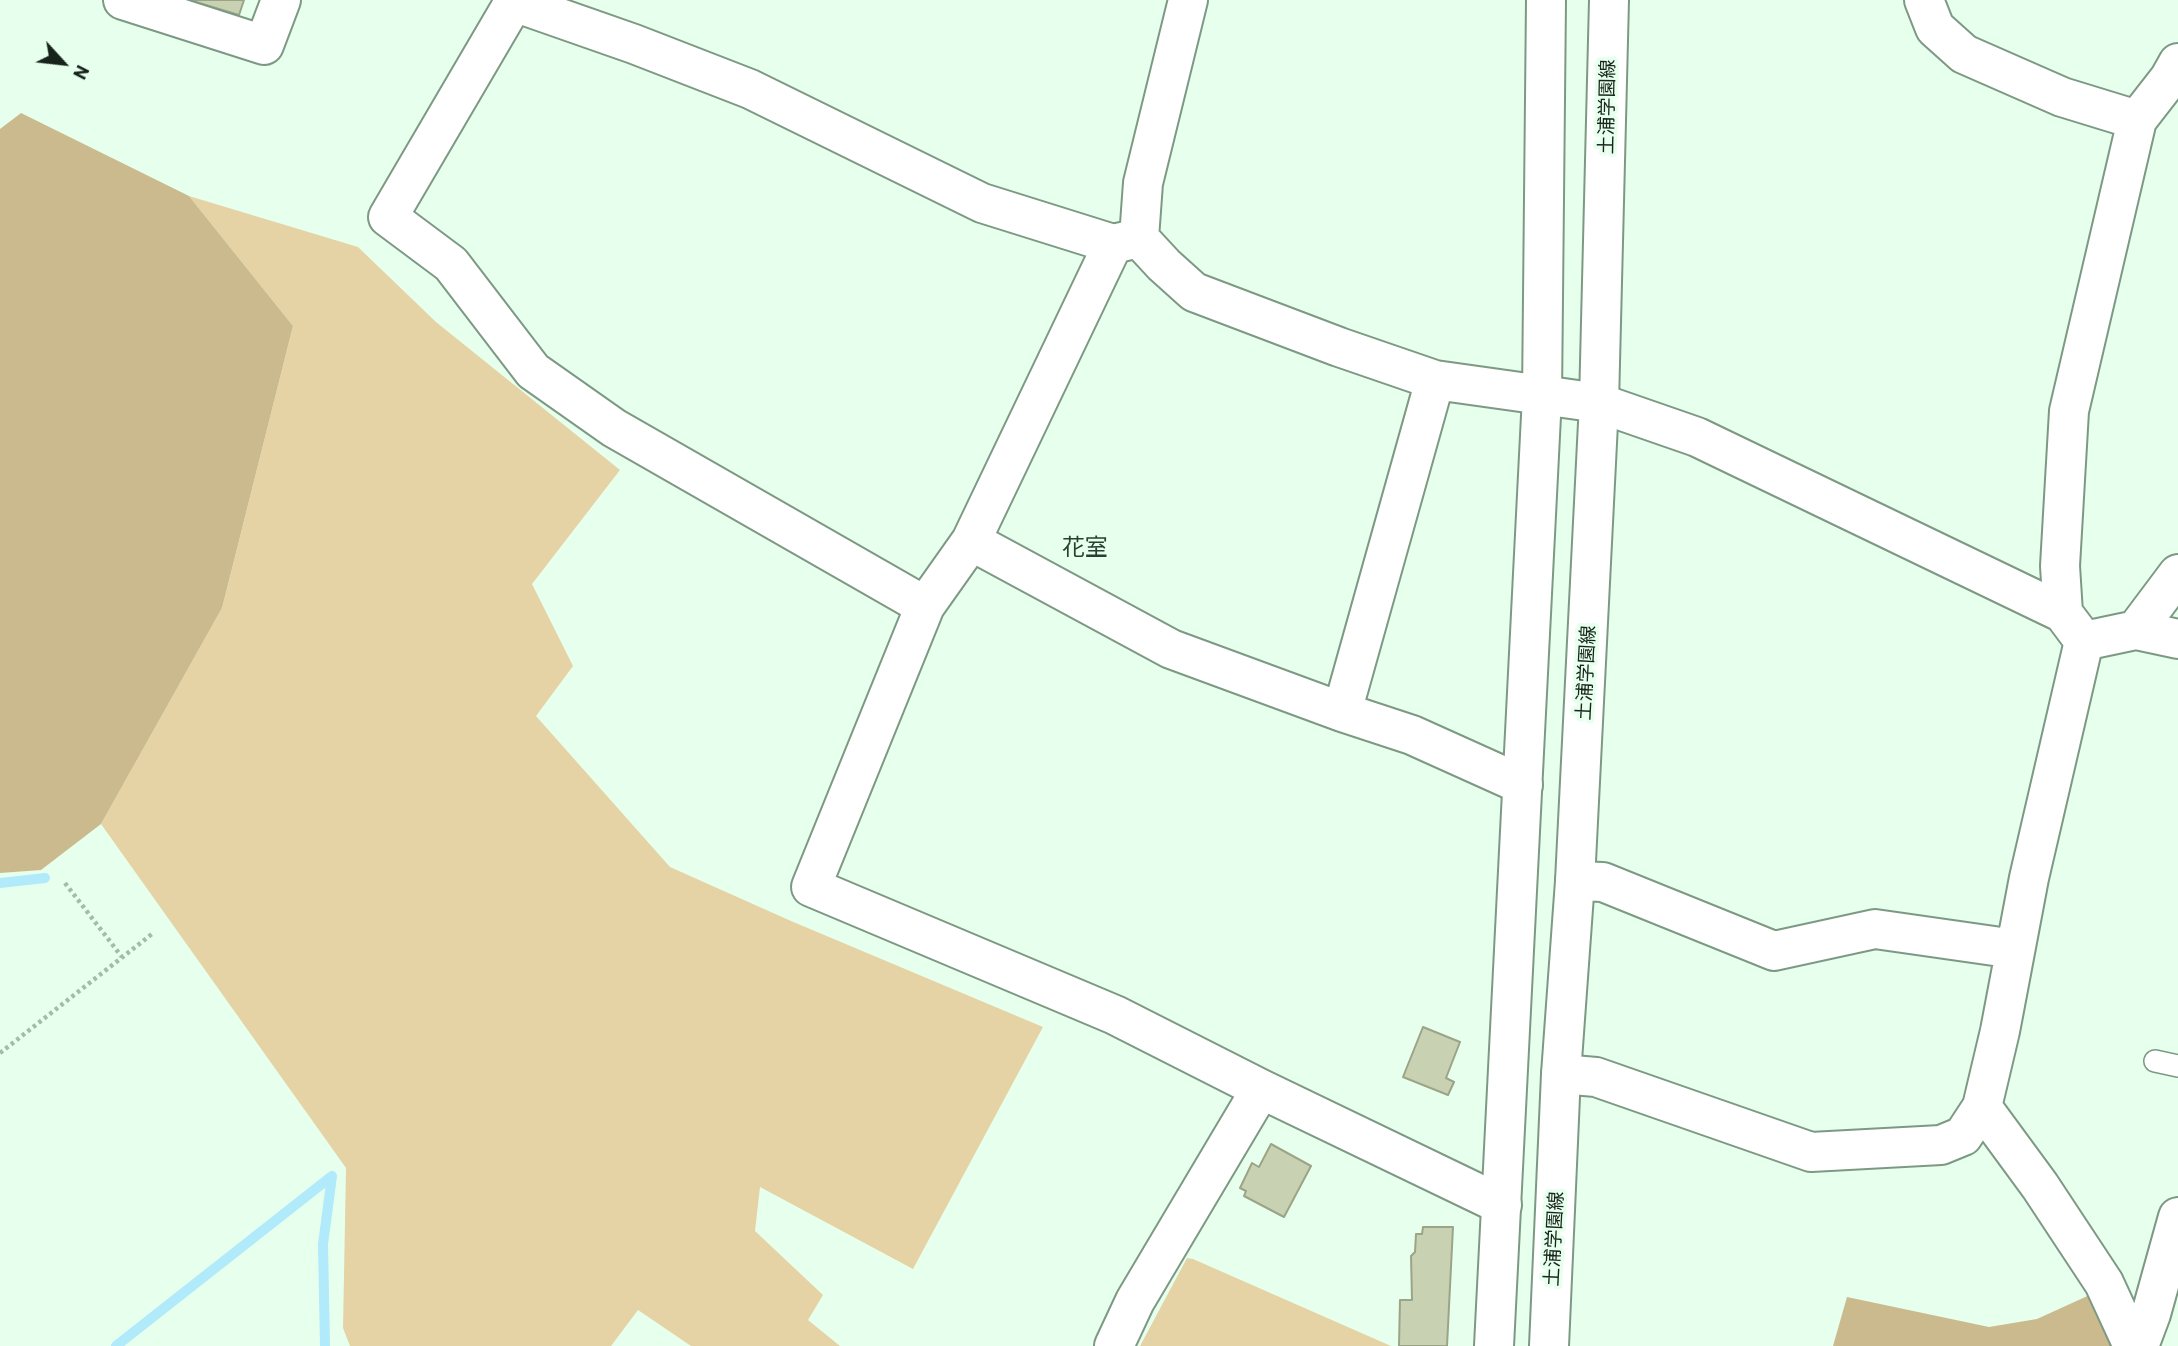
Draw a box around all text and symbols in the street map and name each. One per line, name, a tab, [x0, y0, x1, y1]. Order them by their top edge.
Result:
north arrow	[28, 28, 98, 98]
street label: 土浦学園線	[1595, 59, 1619, 155]
text: N	[69, 62, 95, 84]
district label: 花室	[1062, 533, 1108, 561]
street label: 土浦学園線	[1572, 625, 1600, 721]
street label: 土浦学園線	[1540, 1191, 1568, 1287]

